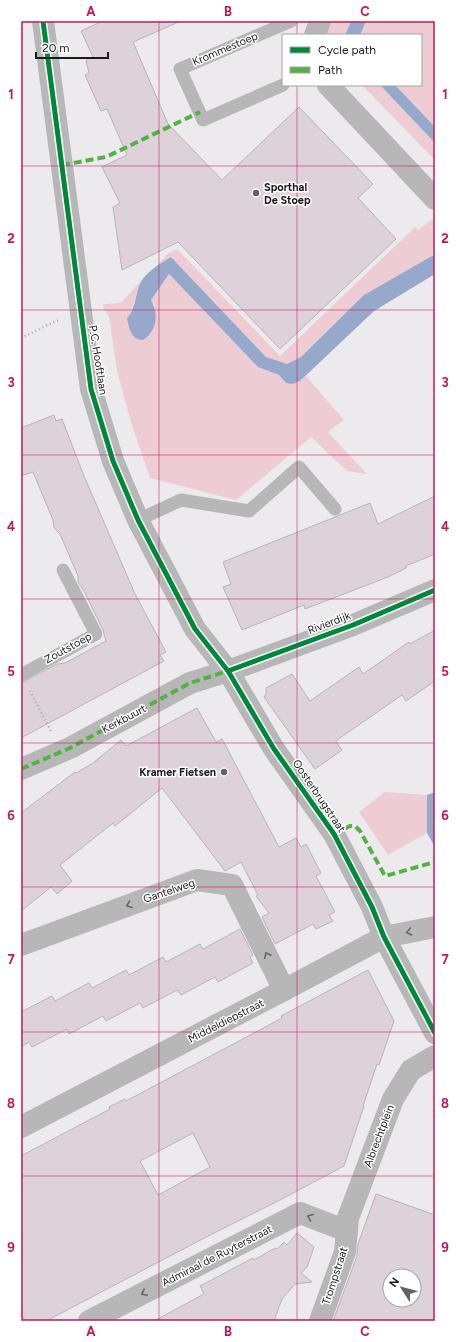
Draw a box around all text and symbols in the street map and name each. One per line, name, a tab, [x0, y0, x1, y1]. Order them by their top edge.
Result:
text: A	[86, 4, 96, 19]
text: B	[224, 4, 232, 19]
text: C	[360, 4, 370, 19]
street label: Krommestoep	[190, 29, 260, 69]
scale bar	[36, 34, 108, 60]
legend	[282, 34, 422, 86]
text: 20 m	[42, 41, 70, 55]
text: Cycle path	[318, 43, 376, 57]
text: Path	[318, 63, 342, 77]
text: 1	[8, 87, 14, 102]
text: 1	[442, 87, 448, 102]
place label: Sporthal De Stoep	[264, 181, 311, 207]
marker: Sporthal De Stoep	[251, 188, 261, 198]
text: 2	[7, 231, 15, 246]
text: 2	[441, 231, 449, 246]
street label: P.C. Hooftlaan	[86, 324, 110, 396]
text: 3	[7, 375, 15, 390]
text: 3	[441, 375, 449, 390]
text: 4	[7, 519, 15, 534]
text: 4	[441, 519, 449, 534]
street label: Rivierdijk	[306, 609, 353, 637]
street label: Zoutstoep	[42, 630, 94, 666]
text: 5	[7, 664, 15, 679]
text: 5	[441, 664, 449, 679]
street label: Kerkbuurt	[100, 702, 148, 736]
street label: Oosterbrugstraat	[290, 757, 348, 835]
place label: Kramer Fietsen	[139, 766, 216, 779]
marker: Kramer Fietsen	[219, 767, 229, 777]
text: 6	[7, 808, 15, 823]
text: 6	[441, 808, 449, 823]
street label: Gantelweg	[142, 876, 196, 906]
one-way arrow	[126, 901, 133, 909]
one-way arrow	[406, 927, 413, 935]
text: 7	[7, 952, 15, 967]
one-way arrow	[264, 952, 272, 960]
text: 7	[441, 952, 449, 967]
street label: Middeldiepstraat	[186, 996, 266, 1046]
text: 8	[7, 1096, 15, 1111]
text: 8	[441, 1096, 449, 1111]
street label: Albrechtplein	[361, 1103, 397, 1169]
one-way arrow	[307, 1214, 314, 1222]
street label: Admiraal de Ruyterstraat	[160, 1223, 274, 1289]
text: 9	[7, 1240, 15, 1255]
text: 9	[441, 1240, 449, 1255]
street label: Trompstraat	[320, 1246, 350, 1306]
north arrow	[382, 1268, 422, 1308]
text: N	[387, 1275, 402, 1290]
one-way arrow	[141, 1288, 148, 1296]
text: A	[86, 1324, 96, 1339]
text: B	[224, 1324, 232, 1339]
text: C	[360, 1324, 370, 1339]

